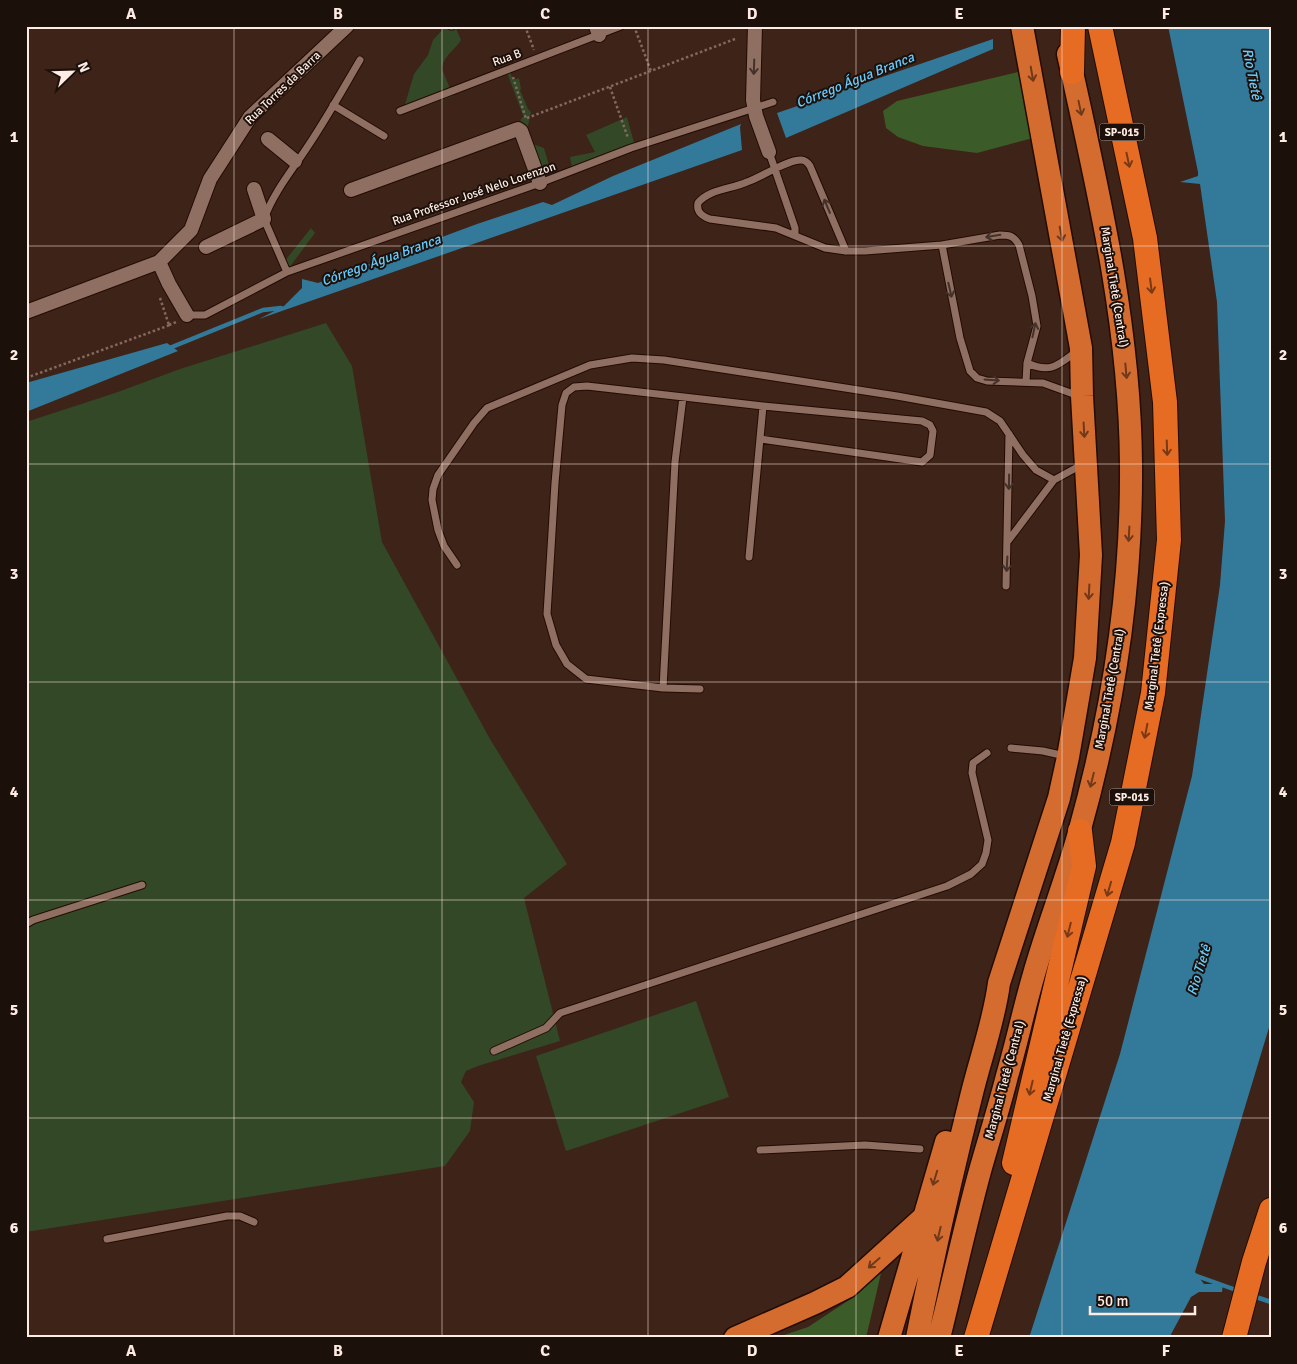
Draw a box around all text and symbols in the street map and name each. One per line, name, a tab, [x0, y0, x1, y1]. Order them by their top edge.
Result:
text: A	[126, 4, 137, 24]
text: B	[333, 4, 343, 24]
text: C	[540, 4, 550, 24]
text: D	[747, 4, 758, 24]
text: E	[954, 4, 964, 24]
text: F	[1162, 4, 1171, 24]
street label: Rua B	[491, 46, 523, 70]
water label: Rio Tietê	[1239, 47, 1265, 102]
north arrow	[48, 48, 98, 98]
street label: Rua Torres da Barra	[242, 48, 324, 128]
water label: Córrego Água Branca	[793, 48, 917, 111]
text: N	[74, 59, 93, 75]
one-way arrow	[749, 59, 758, 75]
one-way arrow	[1027, 66, 1037, 82]
one-way arrow	[1076, 100, 1085, 116]
road number: SP-015	[1100, 124, 1144, 140]
text: 1	[10, 127, 19, 147]
text: 1	[1279, 127, 1288, 147]
one-way arrow	[1124, 151, 1133, 167]
street label: Rua Professor José Nelo Lorenzon	[390, 159, 558, 229]
one-way arrow	[822, 199, 831, 214]
one-way arrow	[1056, 226, 1066, 242]
street label: Marginal Tietê (Central)	[1097, 226, 1131, 348]
water label: Córrego Água Branca	[319, 230, 444, 290]
one-way arrow	[985, 231, 1001, 241]
one-way arrow	[1146, 278, 1156, 294]
one-way arrow	[946, 282, 956, 298]
one-way arrow	[1030, 322, 1040, 338]
text: 2	[10, 345, 18, 365]
text: 2	[1279, 345, 1287, 365]
one-way arrow	[1122, 363, 1131, 379]
one-way arrow	[984, 376, 1000, 385]
one-way arrow	[1079, 421, 1088, 437]
one-way arrow	[1162, 440, 1171, 456]
one-way arrow	[1004, 474, 1014, 490]
one-way arrow	[1124, 525, 1133, 541]
one-way arrow	[1003, 555, 1012, 571]
text: 3	[10, 564, 18, 584]
text: 3	[1279, 564, 1287, 584]
street label: Marginal Tietê (Expressa)	[1142, 581, 1172, 711]
one-way arrow	[1084, 584, 1093, 600]
street label: Marginal Tietê (Central)	[1092, 628, 1128, 750]
one-way arrow	[1140, 723, 1150, 739]
one-way arrow	[1087, 772, 1096, 788]
text: 4	[10, 782, 19, 802]
text: 4	[1279, 782, 1288, 802]
road number: SP-015	[1110, 789, 1154, 806]
one-way arrow	[1104, 881, 1114, 897]
one-way arrow	[1064, 921, 1073, 937]
water label: Rio Tietê	[1183, 942, 1215, 997]
street label: Marginal Tietê (Expressa)	[1040, 975, 1090, 1103]
text: 5	[10, 1000, 18, 1020]
text: 5	[1279, 1000, 1287, 1020]
street label: Marginal Tietê (Central)	[982, 1019, 1028, 1141]
one-way arrow	[1026, 1079, 1035, 1095]
one-way arrow	[930, 1170, 940, 1186]
text: 6	[10, 1218, 19, 1238]
text: 6	[1279, 1218, 1288, 1238]
one-way arrow	[934, 1226, 943, 1242]
one-way arrow	[868, 1258, 881, 1269]
scale bar	[1090, 1284, 1194, 1316]
text: 50 m	[1097, 1292, 1128, 1310]
text: A	[126, 1341, 137, 1361]
text: B	[333, 1341, 343, 1361]
text: C	[540, 1341, 550, 1361]
text: D	[747, 1341, 758, 1361]
text: E	[954, 1341, 964, 1361]
text: F	[1162, 1341, 1171, 1361]

